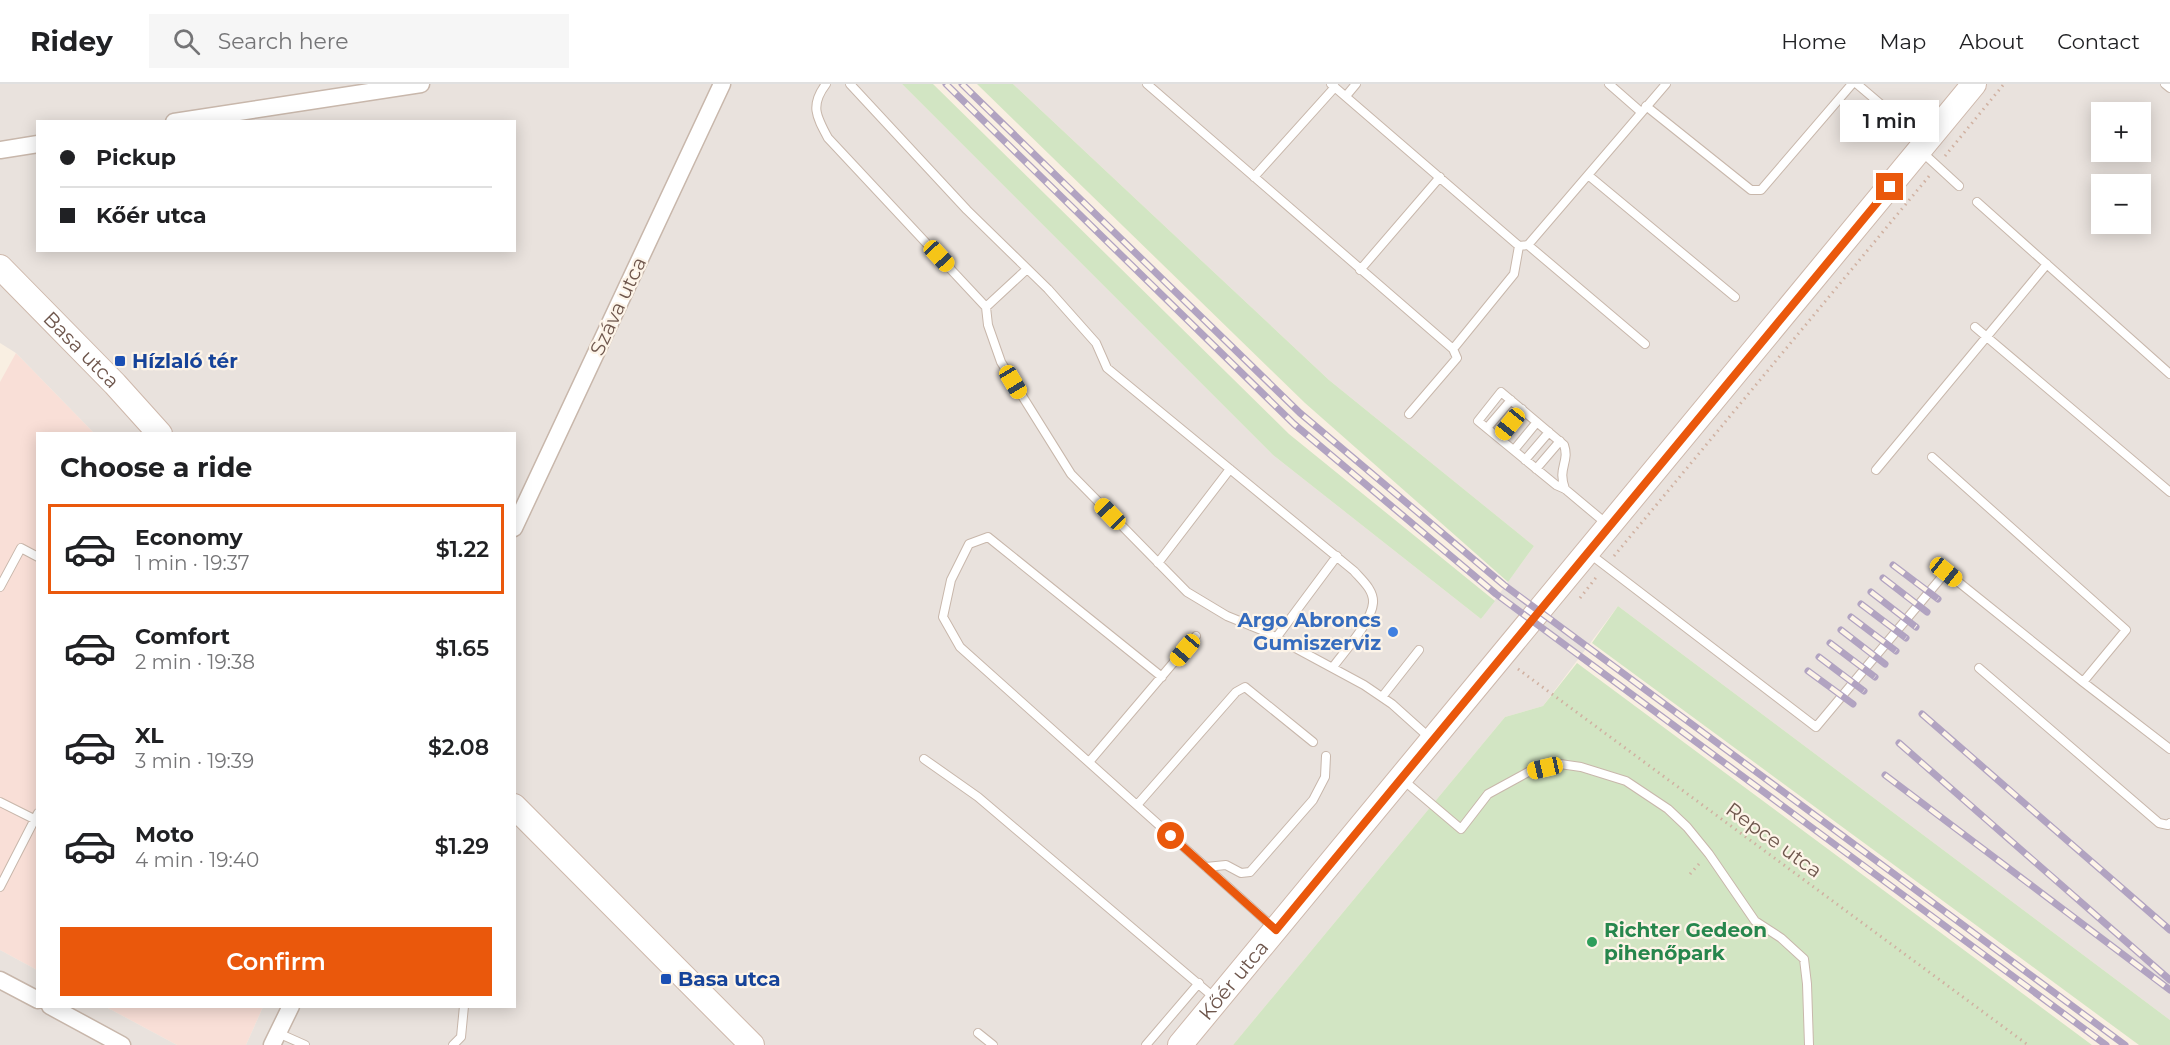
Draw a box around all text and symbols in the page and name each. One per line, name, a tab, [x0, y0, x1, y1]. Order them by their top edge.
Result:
search box	[149, 14, 569, 68]
text: Ridey	[30, 24, 113, 58]
icon: search	[170, 25, 203, 58]
text: Search here	[218, 28, 349, 55]
text: Home	[1781, 29, 1846, 54]
text: Map	[1879, 29, 1926, 54]
text: About	[1959, 29, 2024, 54]
text: Contact	[2057, 29, 2140, 54]
callout: 1 min	[1840, 100, 1940, 142]
map controls	[2091, 102, 2151, 234]
button: +	[2091, 102, 2151, 162]
text: 1 min	[1863, 109, 1916, 133]
text: Pickup	[96, 144, 176, 171]
route end	[1876, 173, 1903, 200]
button: −	[2091, 174, 2151, 234]
text: Kőér utca	[96, 202, 207, 229]
car	[920, 237, 958, 275]
street label: Száva utca	[585, 253, 651, 359]
street label: Basa utca	[38, 306, 124, 393]
place label: Hízlaló tér	[132, 349, 238, 373]
marker: Hízlaló tér	[113, 354, 127, 368]
car	[996, 362, 1030, 402]
car	[1492, 404, 1528, 444]
text: Choose a ride	[60, 451, 252, 484]
car	[1091, 495, 1129, 533]
icon: car	[63, 522, 117, 576]
text: Economy	[135, 524, 243, 551]
text: $1.22	[436, 536, 489, 563]
text: 1 min · 19:37	[135, 551, 250, 575]
car	[1926, 554, 1966, 590]
place label: Argo Abroncs Gumiszerviz	[1236, 608, 1381, 655]
icon: car	[63, 621, 117, 675]
text: Comfort	[135, 623, 230, 650]
marker: Argo Abroncs Gumiszerviz	[1386, 625, 1400, 639]
car	[1167, 630, 1203, 670]
text: $1.65	[435, 635, 489, 662]
text: 2 min · 19:38	[135, 650, 255, 674]
icon: car	[63, 720, 117, 774]
text: XL	[135, 722, 164, 749]
text: $2.08	[428, 734, 489, 761]
text: 3 min · 19:39	[135, 749, 254, 773]
car	[1525, 755, 1565, 781]
street label: Repce utca	[1721, 797, 1827, 883]
icon: car	[63, 819, 117, 873]
text: Moto	[135, 821, 194, 848]
route start	[1157, 822, 1184, 849]
text: $1.29	[435, 833, 489, 860]
text: 4 min · 19:40	[135, 848, 259, 872]
place label: Richter Gedeon pihenőpark	[1604, 918, 1767, 965]
button: Confirm	[60, 927, 492, 996]
marker: Richter Gedeon pihenőpark	[1585, 935, 1599, 949]
street label: Kőér utca	[1194, 936, 1273, 1025]
place label: Basa utca	[678, 967, 781, 991]
marker: Basa utca	[659, 972, 673, 986]

